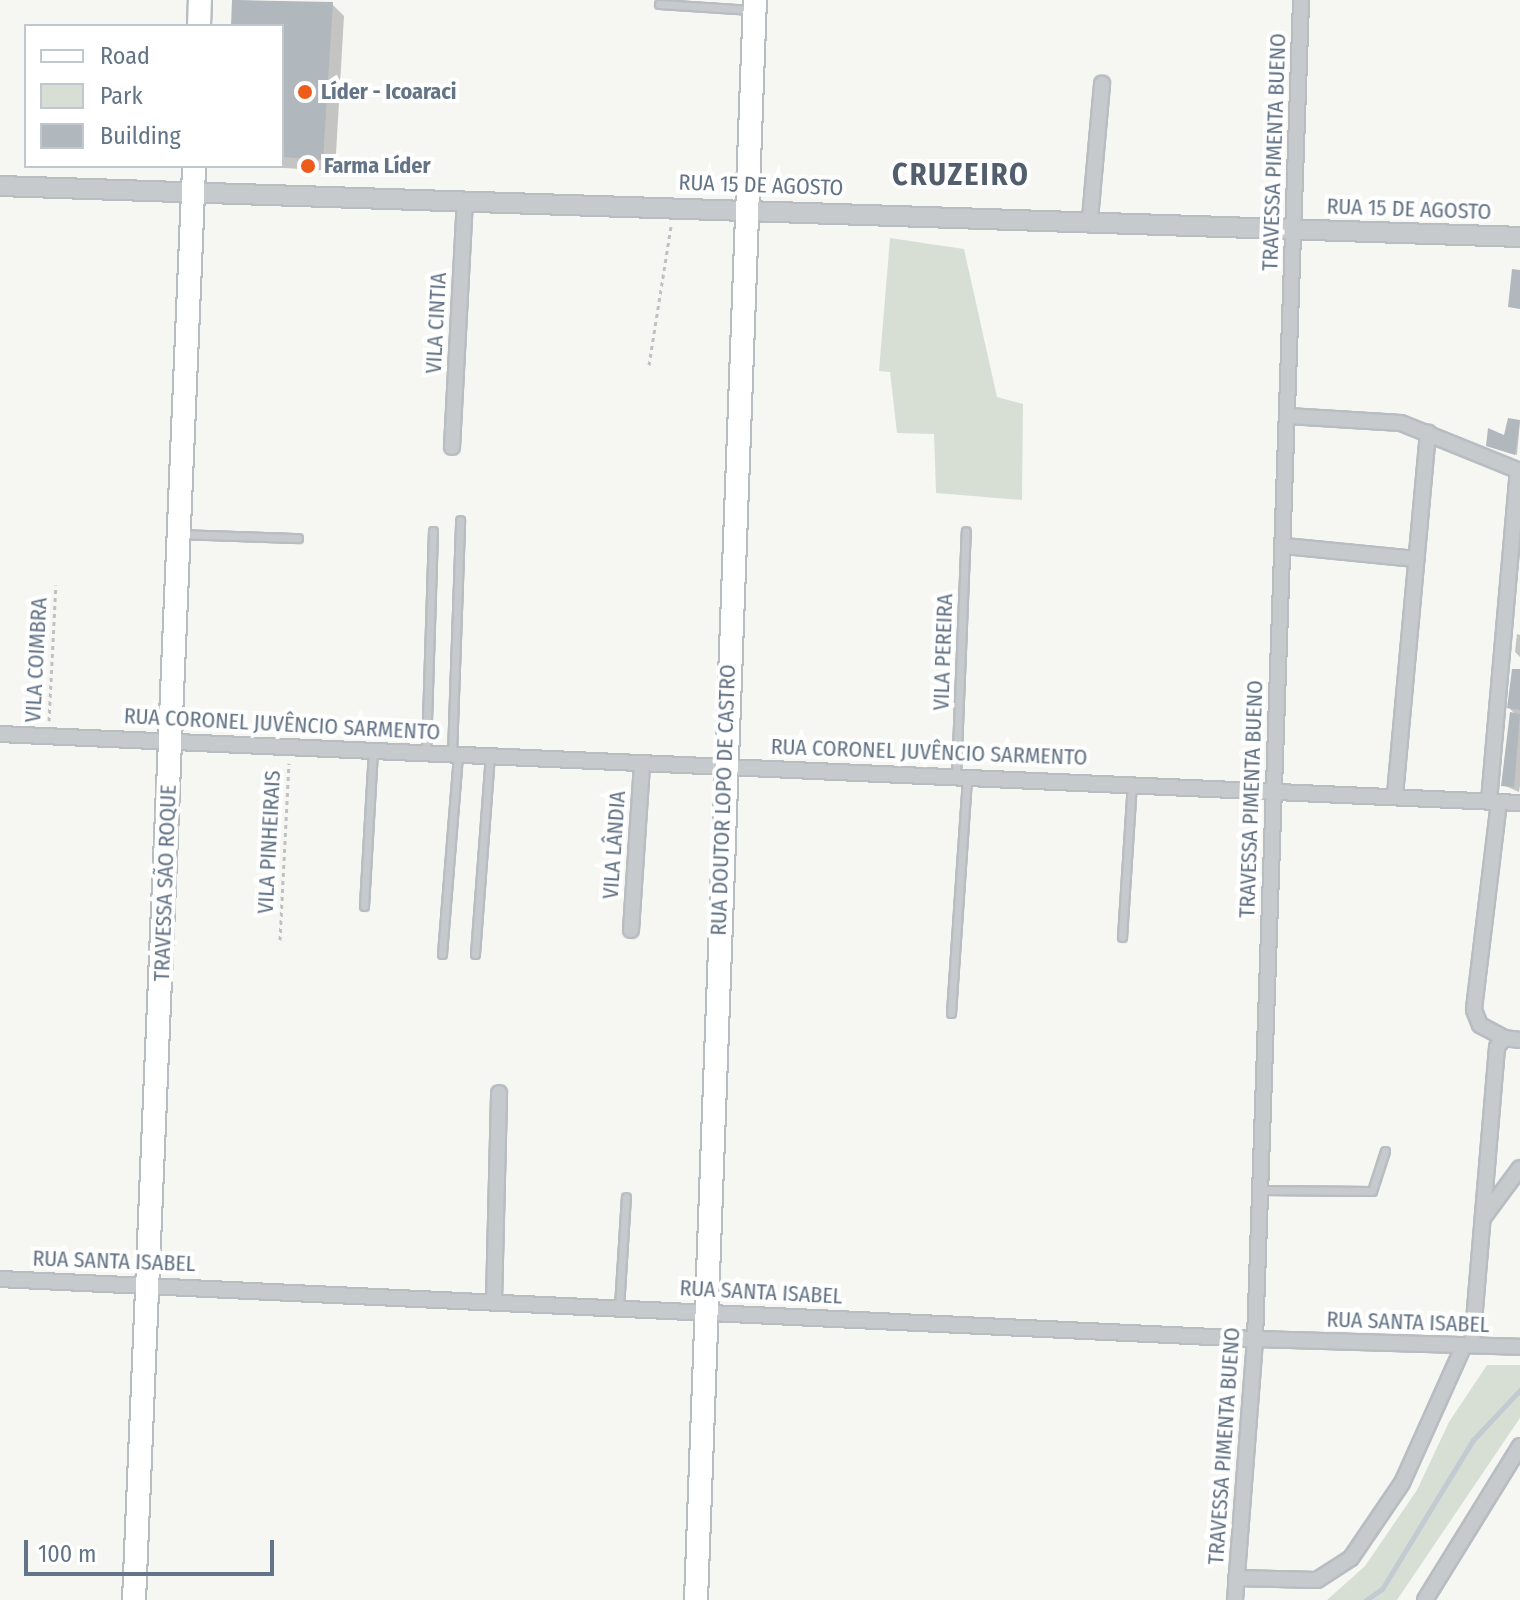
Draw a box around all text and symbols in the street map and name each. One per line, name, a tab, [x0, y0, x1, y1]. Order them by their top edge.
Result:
legend	[24, 24, 284, 168]
street label: TRAVESSA PIMENTA BUENO	[1257, 33, 1291, 271]
text: Road	[100, 42, 150, 70]
place label: Líder - Icoaraci	[321, 79, 457, 105]
text: Park	[100, 82, 143, 110]
marker: Líder - Icoaraci	[296, 83, 314, 101]
text: Building	[100, 122, 181, 150]
place label: Farma Líder	[324, 153, 431, 179]
marker: Farma Líder	[299, 157, 317, 175]
district label: CRUZEIRO	[892, 157, 1030, 193]
street label: RUA 15 DE AGOSTO	[678, 169, 844, 201]
street label: RUA 15 DE AGOSTO	[1326, 193, 1492, 225]
street label: VILA CINTIA	[420, 272, 452, 374]
street label: VILA PEREIRA	[928, 593, 958, 711]
street label: VILA COIMBRA	[20, 597, 52, 723]
street label: RUA DOUTOR LOPO DE CASTRO	[705, 664, 741, 936]
street label: TRAVESSA PIMENTA BUENO	[1234, 680, 1268, 918]
street label: RUA CORONEL JUVÊNCIO SARMENTO	[123, 703, 441, 745]
street label: RUA CORONEL JUVÊNCIO SARMENTO	[770, 733, 1088, 771]
street label: VILA PINHEIRAIS	[252, 770, 286, 914]
street label: TRAVESSA SÃO ROQUE	[148, 784, 182, 982]
street label: VILA LÂNDIA	[597, 790, 631, 900]
street label: RUA SANTA ISABEL	[32, 1245, 196, 1277]
street label: RUA SANTA ISABEL	[679, 1275, 843, 1309]
street label: RUA SANTA ISABEL	[1326, 1306, 1490, 1338]
street label: TRAVESSA PIMENTA BUENO	[1203, 1326, 1245, 1566]
scale bar	[28, 1524, 278, 1574]
text: 100 m	[38, 1540, 96, 1568]

